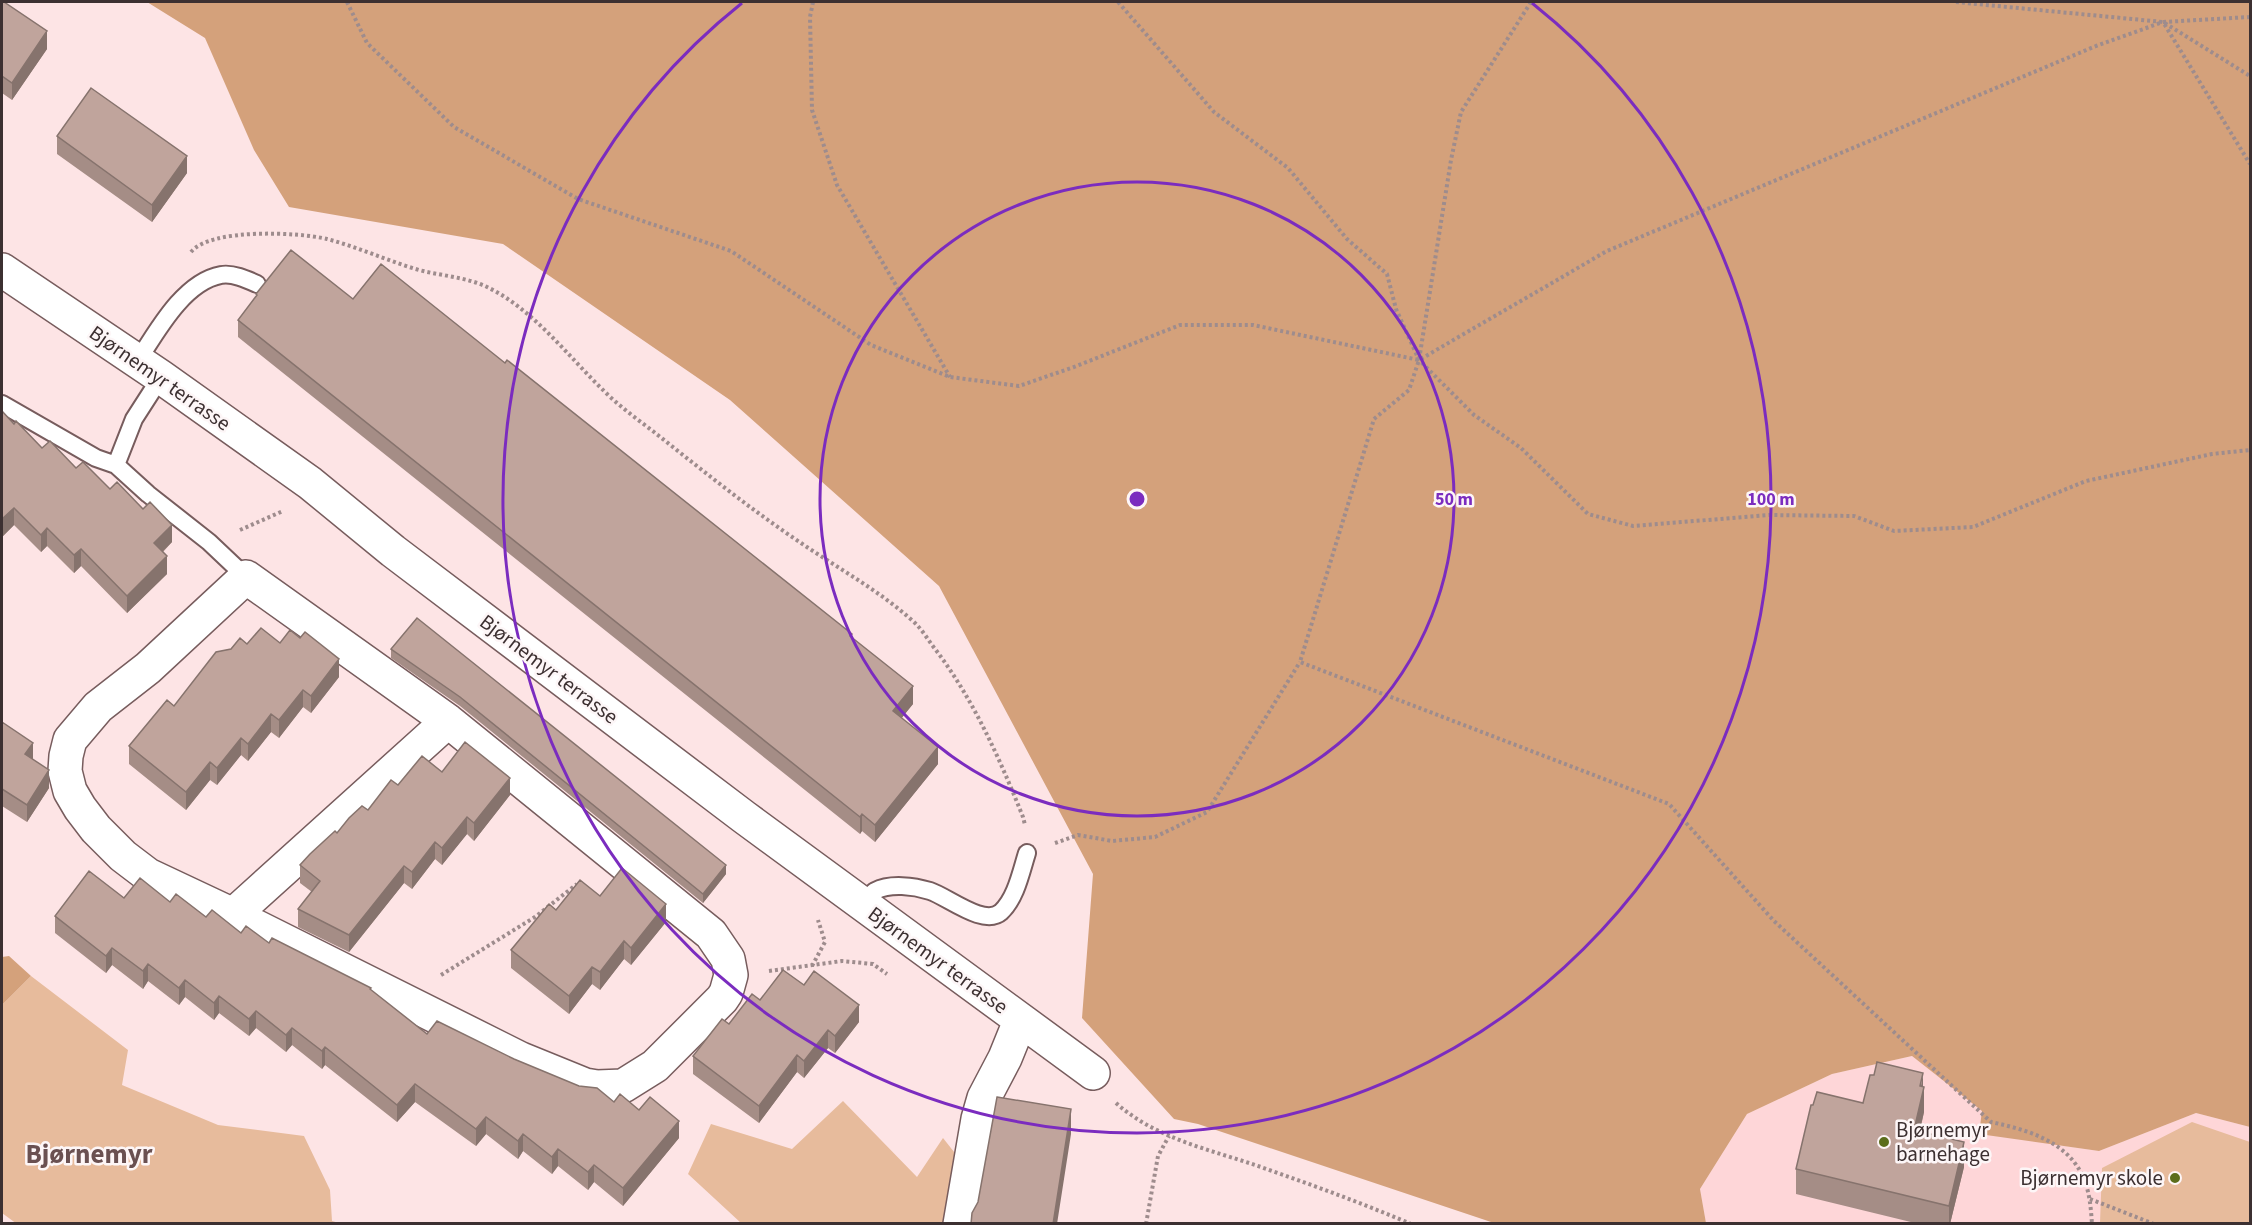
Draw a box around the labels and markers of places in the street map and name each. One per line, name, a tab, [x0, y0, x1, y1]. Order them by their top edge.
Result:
centre of rings	[1127, 489, 1147, 509]
place label: Bjørnemyr barnehage	[1896, 1115, 1990, 1169]
marker: Bjørnemyr barnehage	[1877, 1135, 1891, 1149]
place label: Bjørnemyr skole	[2020, 1163, 2163, 1193]
marker: Bjørnemyr skole	[2168, 1171, 2182, 1185]

